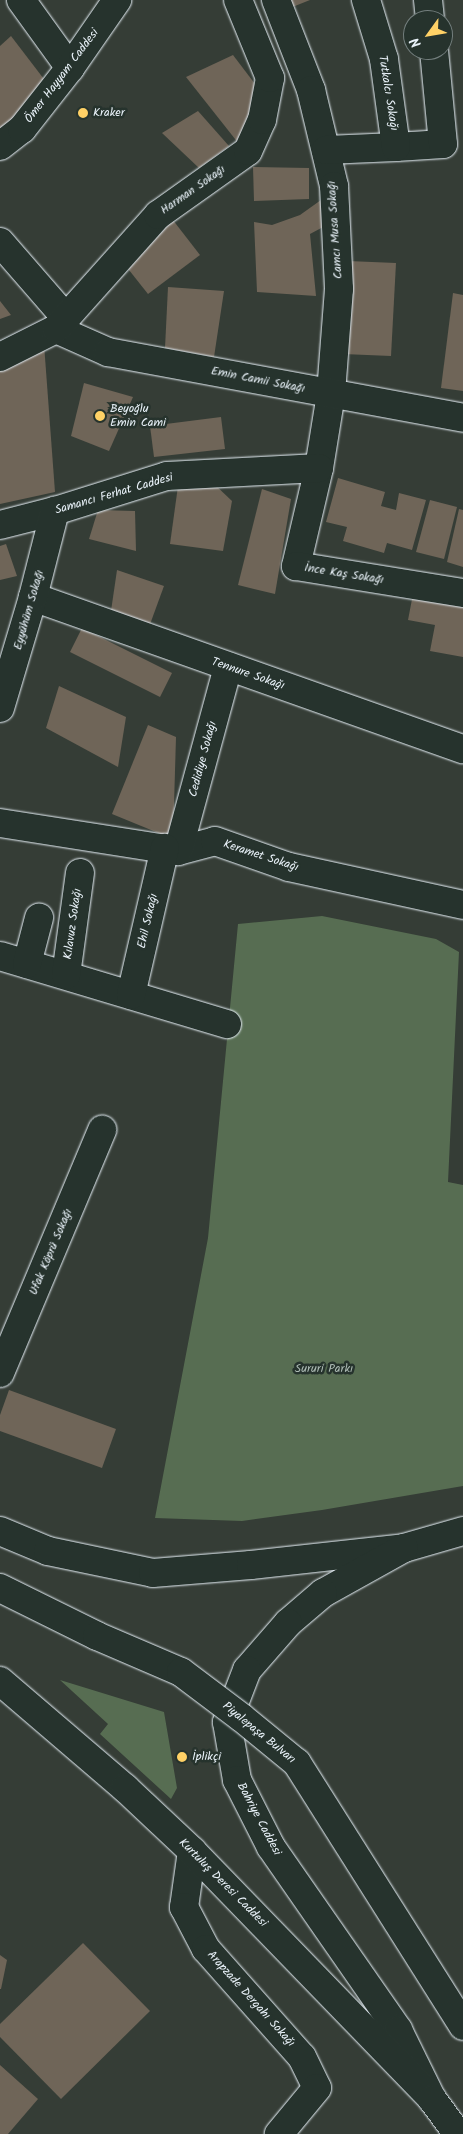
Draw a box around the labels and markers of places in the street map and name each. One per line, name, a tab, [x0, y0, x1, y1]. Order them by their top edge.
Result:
place label: Kraker	[93, 106, 125, 120]
marker: Kraker	[77, 107, 89, 119]
place label: Beyoğlu Emin Cami	[110, 402, 166, 430]
marker: Beyoğlu Emin Cami	[94, 410, 106, 422]
place label: İplikçi	[192, 1750, 221, 1764]
marker: İplikçi	[176, 1751, 188, 1763]

